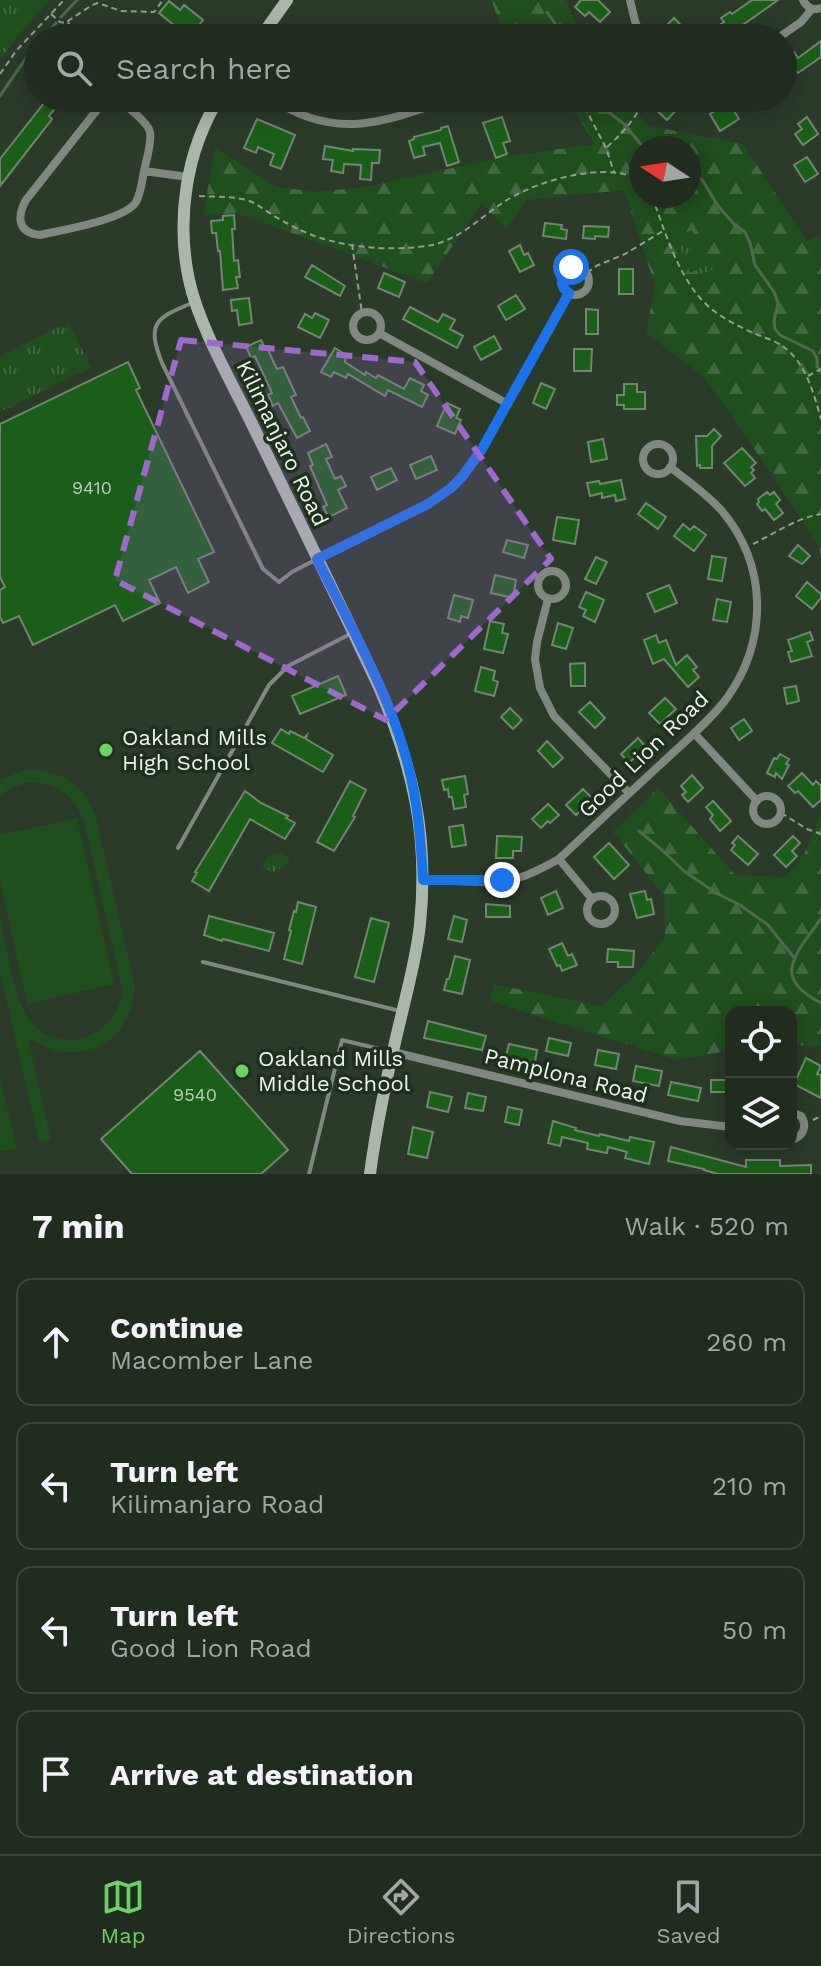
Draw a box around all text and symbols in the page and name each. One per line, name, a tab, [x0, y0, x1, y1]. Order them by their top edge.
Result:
search box	[24, 24, 797, 112]
icon: search	[52, 46, 96, 90]
text: Search here	[116, 51, 292, 86]
north arrow	[629, 136, 701, 208]
route start	[553, 249, 589, 285]
street label: Kilimanjaro Road	[232, 356, 334, 530]
house number: 9410	[72, 477, 112, 498]
street label: Good Lion Road	[573, 686, 713, 823]
place label: Oakland Mills High School	[122, 725, 267, 775]
marker: Oakland Mills High School	[97, 741, 115, 759]
route end	[484, 862, 520, 898]
map controls	[725, 1006, 797, 1150]
button: locate	[725, 1006, 797, 1078]
street label: Pamplona Road	[482, 1043, 650, 1108]
place label: Oakland Mills Middle School	[258, 1046, 411, 1096]
marker: Oakland Mills Middle School	[233, 1062, 251, 1080]
button: layers	[725, 1078, 797, 1150]
house number: 9540	[173, 1084, 217, 1105]
text: 7 min	[32, 1206, 125, 1246]
text: Walk · 520 m	[624, 1211, 789, 1241]
text: Continue	[110, 1310, 243, 1345]
icon: ahead	[34, 1320, 78, 1364]
text: 260 m	[706, 1327, 787, 1357]
text: Macomber Lane	[110, 1345, 313, 1375]
text: Turn left	[110, 1454, 238, 1489]
icon: left	[34, 1464, 78, 1508]
text: 210 m	[712, 1471, 787, 1501]
text: Kilimanjaro Road	[110, 1489, 324, 1519]
text: Turn left	[110, 1598, 238, 1633]
icon: left	[34, 1608, 78, 1652]
text: 50 m	[722, 1615, 787, 1645]
text: Good Lion Road	[110, 1633, 312, 1663]
icon: arrive	[34, 1752, 78, 1796]
text: Arrive at destination	[110, 1757, 414, 1792]
tab: Map	[101, 1875, 145, 1948]
tab: Directions	[347, 1875, 455, 1948]
tab: Saved	[657, 1875, 720, 1948]

